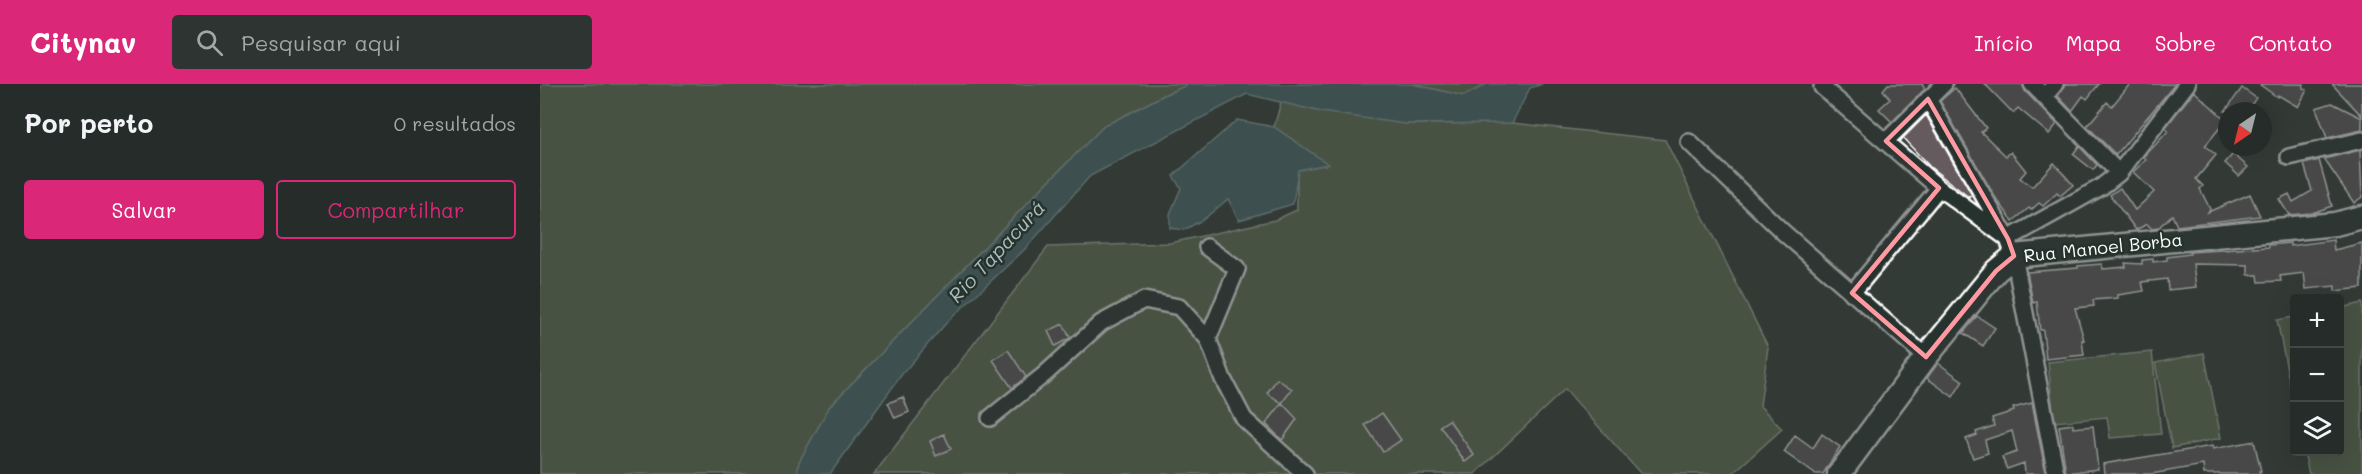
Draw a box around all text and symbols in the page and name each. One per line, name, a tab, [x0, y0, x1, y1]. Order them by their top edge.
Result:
search box	[172, 15, 592, 69]
text: Citynav	[30, 24, 136, 60]
icon: search	[193, 26, 226, 59]
text: Pesquisar aqui	[241, 28, 401, 57]
text: Início	[1974, 29, 2033, 56]
text: Mapa	[2066, 29, 2122, 56]
text: Sobre	[2155, 29, 2216, 56]
text: Contato	[2249, 29, 2332, 56]
north arrow	[2218, 102, 2272, 156]
text: Por perto	[24, 106, 153, 140]
text: 0 resultados	[394, 110, 516, 136]
button: Salvar	[24, 180, 264, 239]
button: Compartilhar	[276, 180, 516, 239]
water label: Rio Tapacurá	[942, 194, 1050, 308]
street label: Rua Manoel Borba	[2022, 227, 2184, 267]
map controls	[2290, 294, 2344, 456]
button: +	[2290, 294, 2344, 348]
button: −	[2290, 348, 2344, 402]
button: layers	[2290, 402, 2344, 456]

